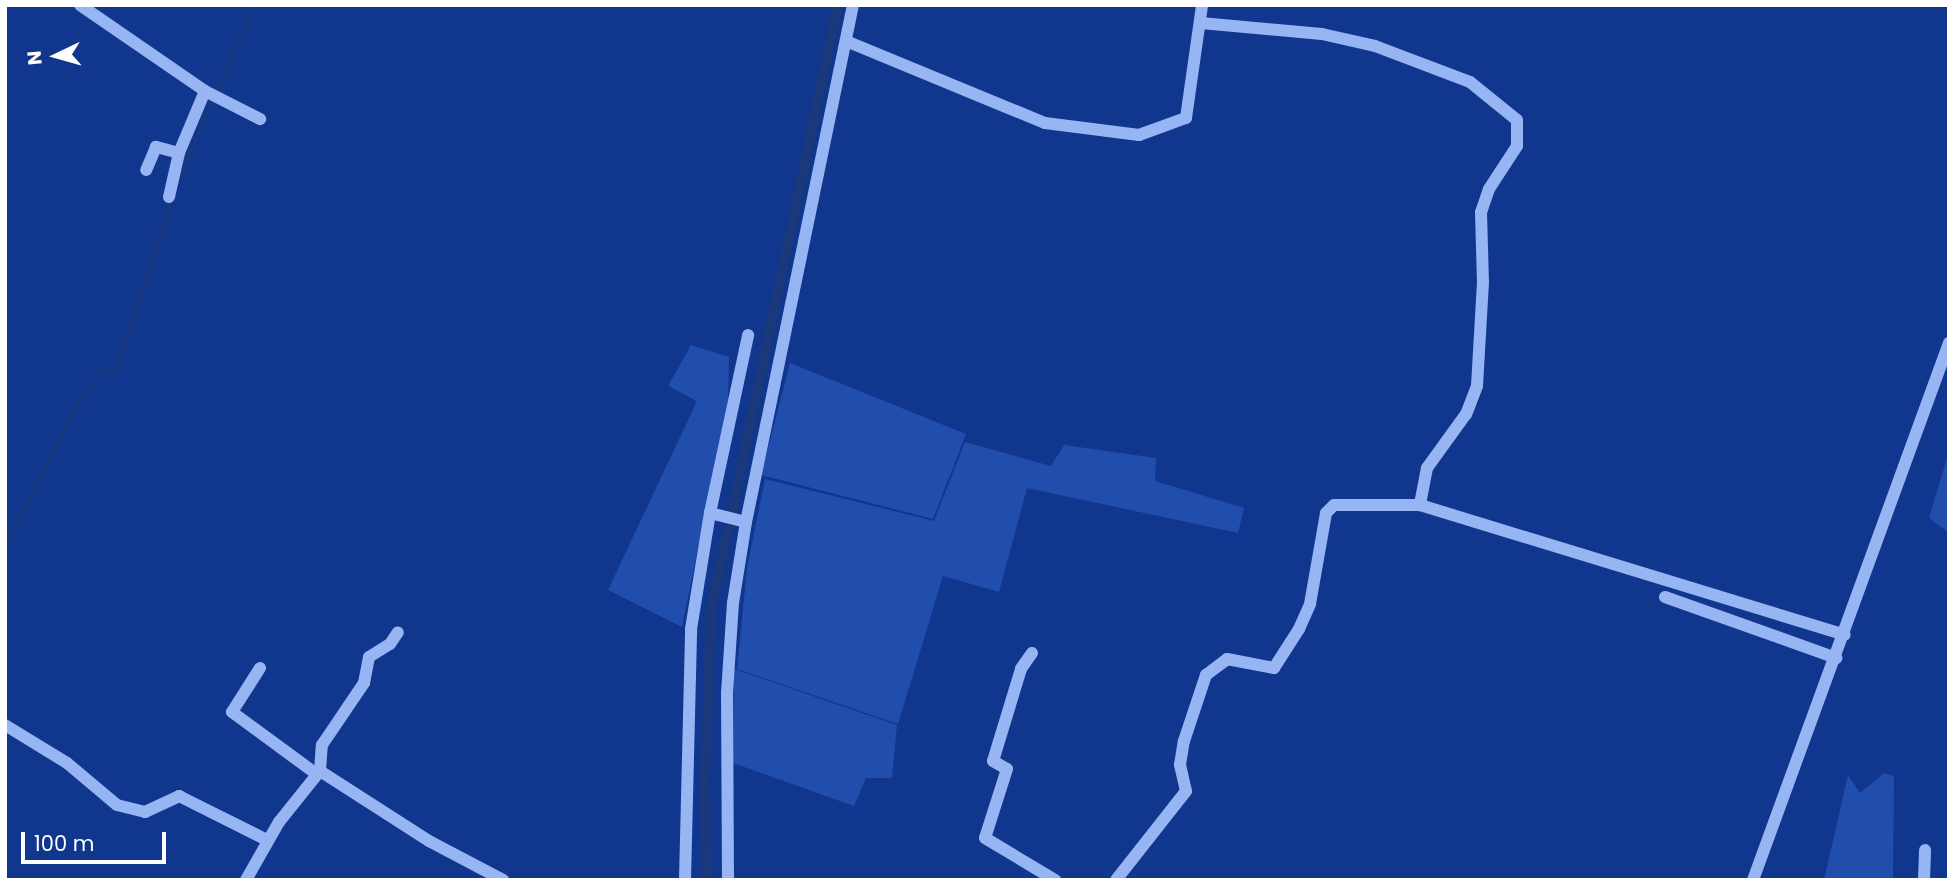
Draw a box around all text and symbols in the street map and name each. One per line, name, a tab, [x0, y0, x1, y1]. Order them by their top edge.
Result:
north arrow	[21, 21, 91, 91]
text: N	[21, 50, 49, 66]
scale bar	[24, 818, 170, 862]
text: 100 m	[34, 829, 94, 858]

